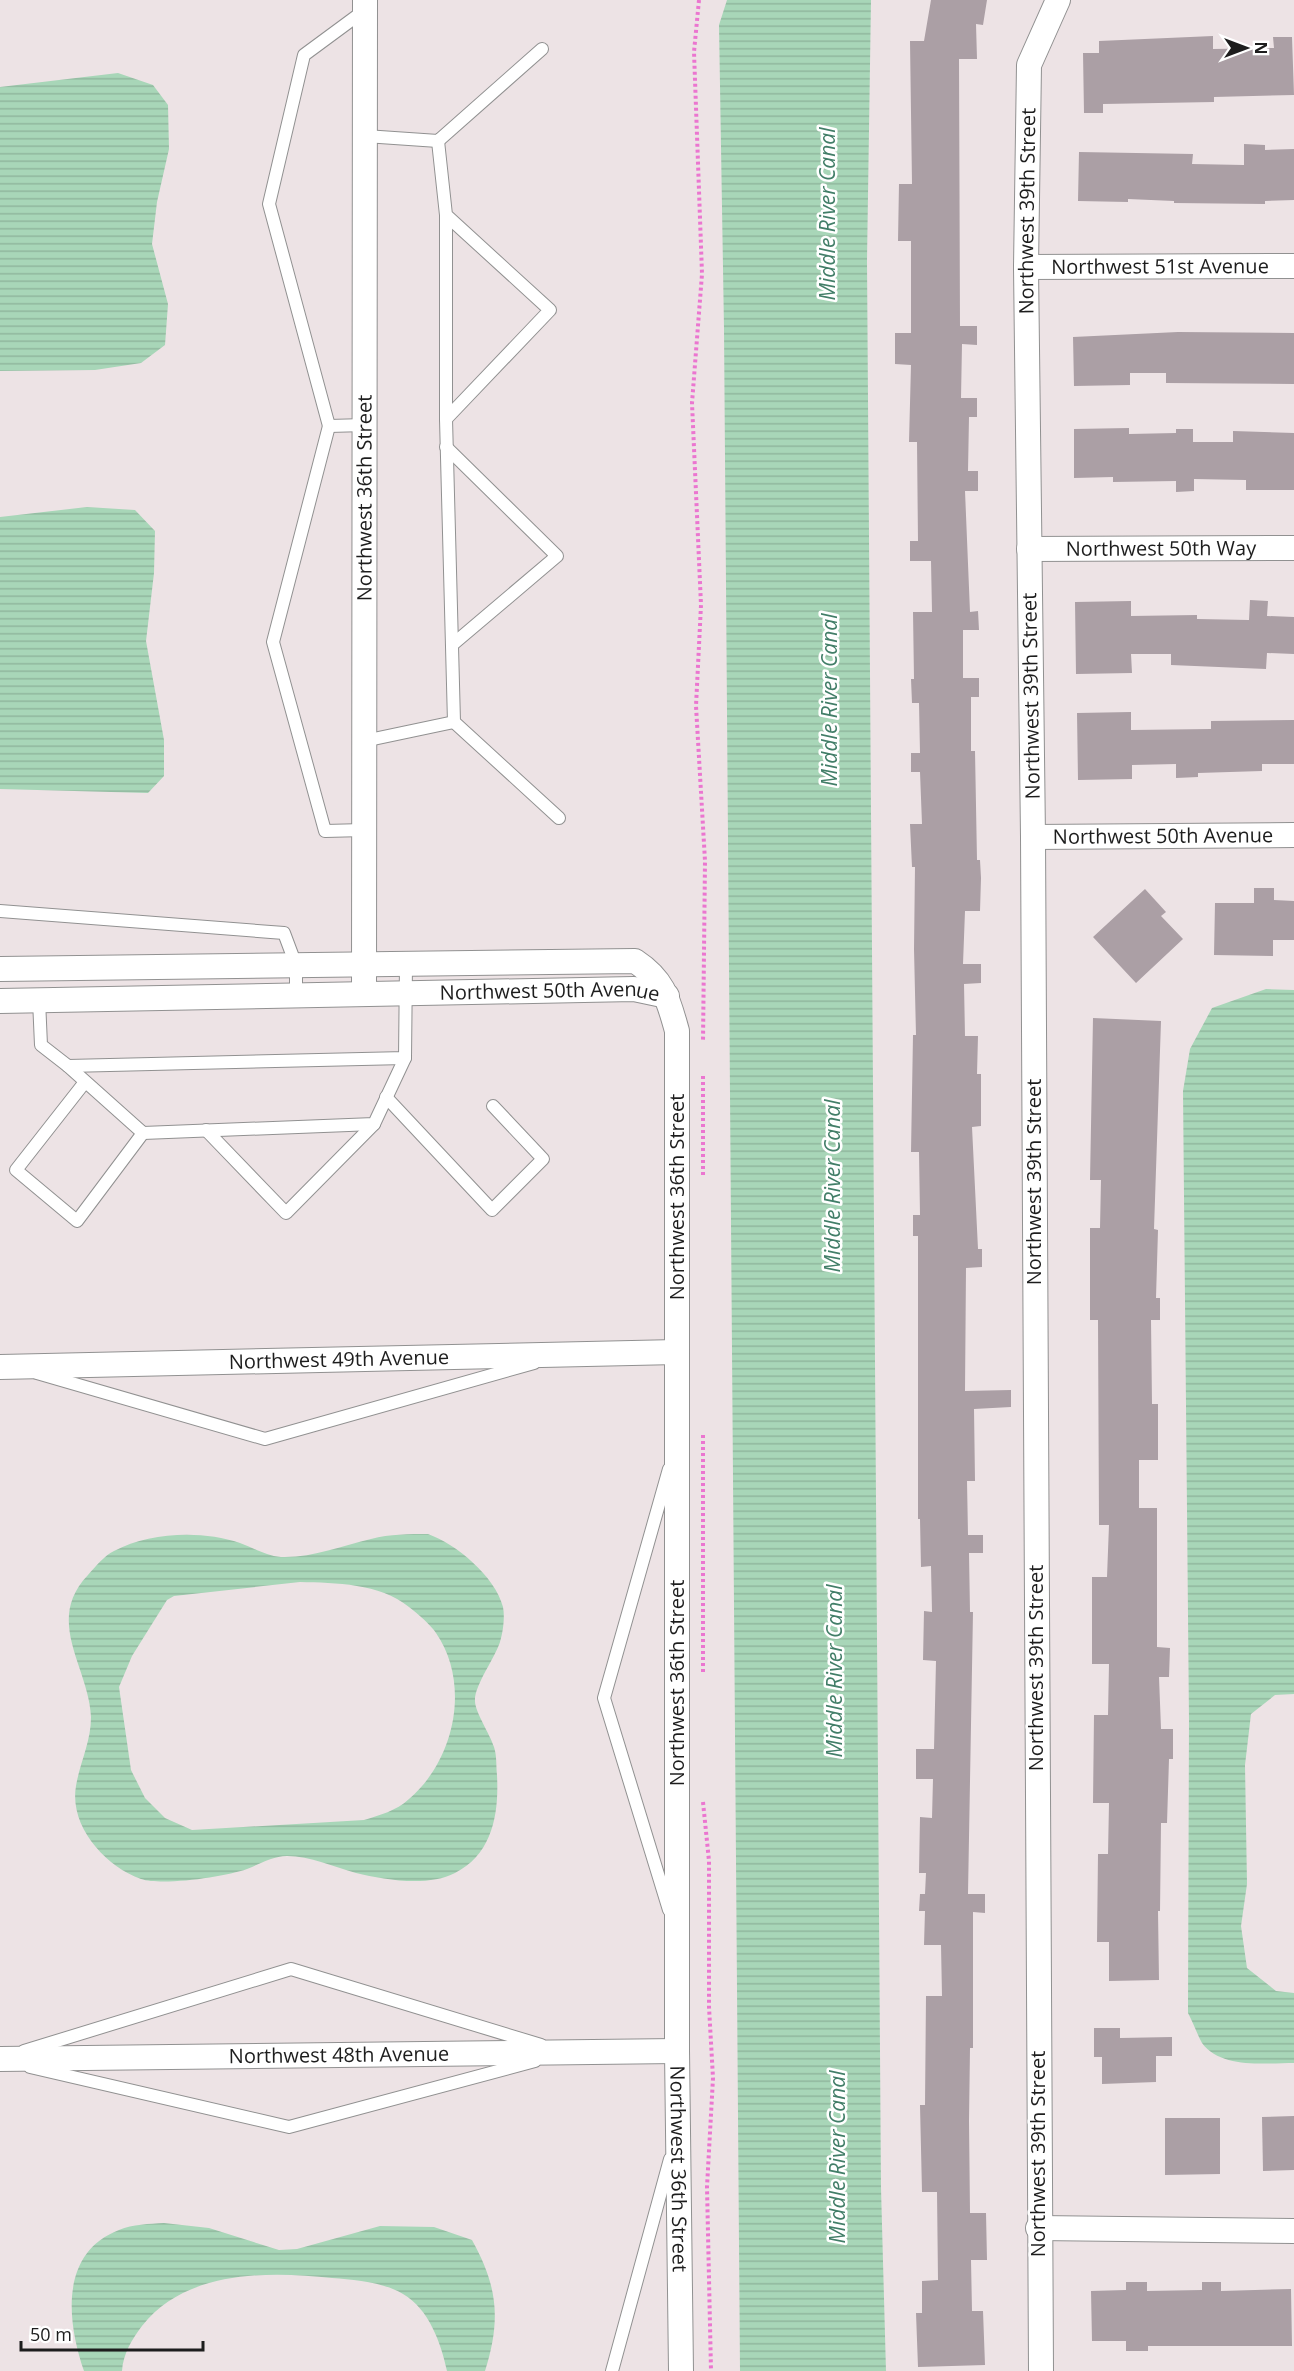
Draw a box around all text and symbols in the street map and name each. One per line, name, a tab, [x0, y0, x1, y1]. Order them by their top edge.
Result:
north arrow	[1216, 18, 1276, 78]
text: N	[1250, 41, 1272, 55]
street label: Northwest 39th Street	[1012, 108, 1041, 315]
water label: Middle River Canal	[813, 127, 841, 301]
street label: Northwest 51st Avenue	[1051, 252, 1269, 280]
street label: Northwest 36th Street	[350, 395, 378, 601]
street label: Northwest 50th Way	[1066, 534, 1257, 562]
street label: Northwest 39th Street	[1015, 593, 1046, 800]
water label: Middle River Canal	[815, 613, 843, 787]
street label: Northwest 50th Avenue	[1053, 821, 1273, 850]
street label: Northwest 50th Avenue	[439, 975, 662, 1007]
street label: Northwest 39th Street	[1020, 1079, 1047, 1285]
street label: Northwest 36th Street	[663, 1094, 690, 1300]
water label: Middle River Canal	[818, 1099, 846, 1273]
street label: Northwest 49th Avenue	[228, 1343, 449, 1375]
street label: Northwest 39th Street	[1022, 1565, 1049, 1771]
street label: Northwest 36th Street	[663, 1580, 690, 1786]
water label: Middle River Canal	[820, 1584, 848, 1758]
street label: Northwest 48th Avenue	[229, 2040, 449, 2069]
street label: Northwest 39th Street	[1024, 2051, 1051, 2257]
street label: Northwest 36th Street	[664, 2065, 694, 2272]
water label: Middle River Canal	[823, 2070, 851, 2244]
scale bar	[21, 2314, 202, 2352]
text: 50 m	[30, 2322, 72, 2346]

